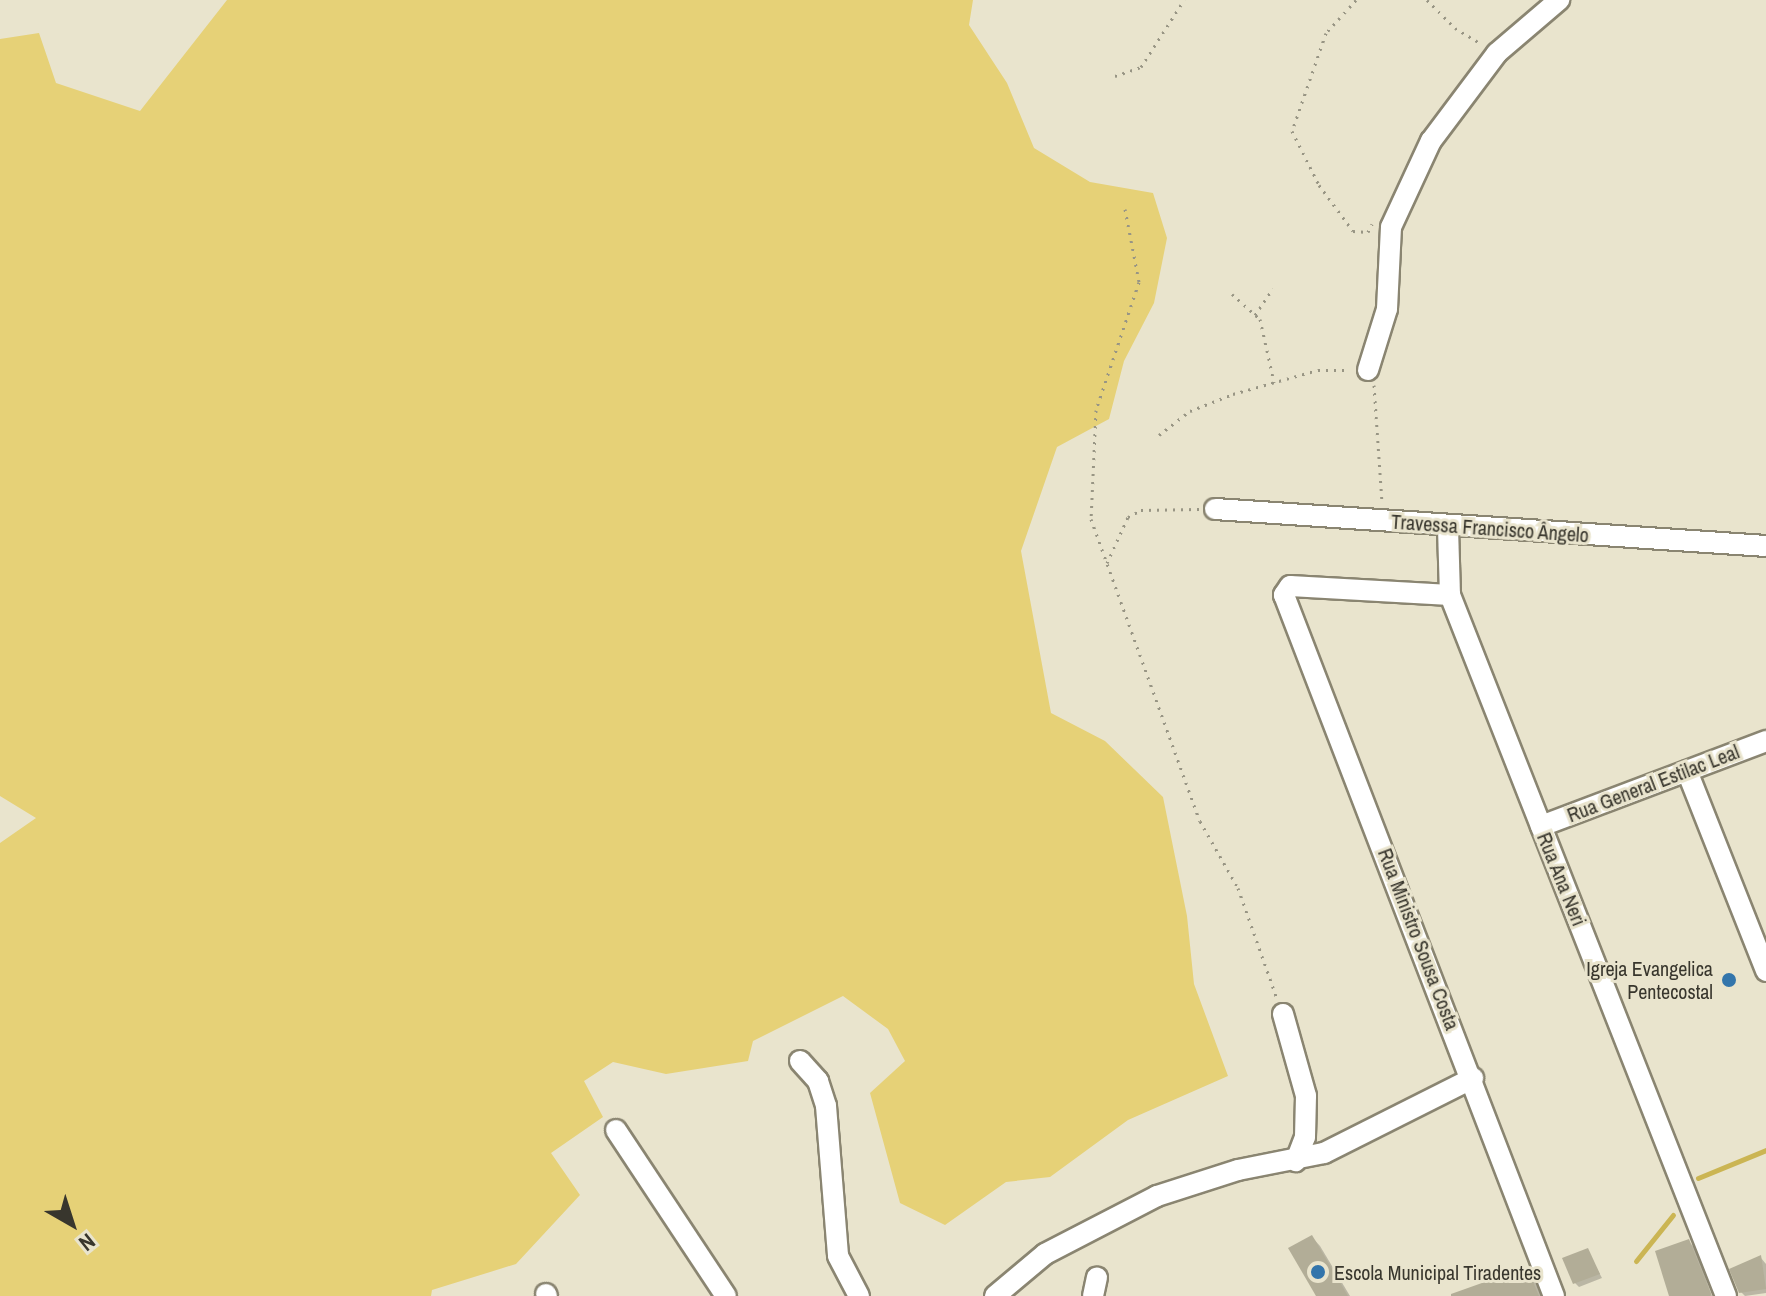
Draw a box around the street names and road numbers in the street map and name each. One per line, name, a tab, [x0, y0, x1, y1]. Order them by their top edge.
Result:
street label: Travessa Francisco Ângelo	[1390, 509, 1590, 547]
street label: Rua General Estilac Leal	[1564, 739, 1742, 827]
street label: Rua Ana Neri	[1532, 828, 1592, 930]
street label: Rua Ministro Sousa Costa	[1373, 845, 1465, 1033]

